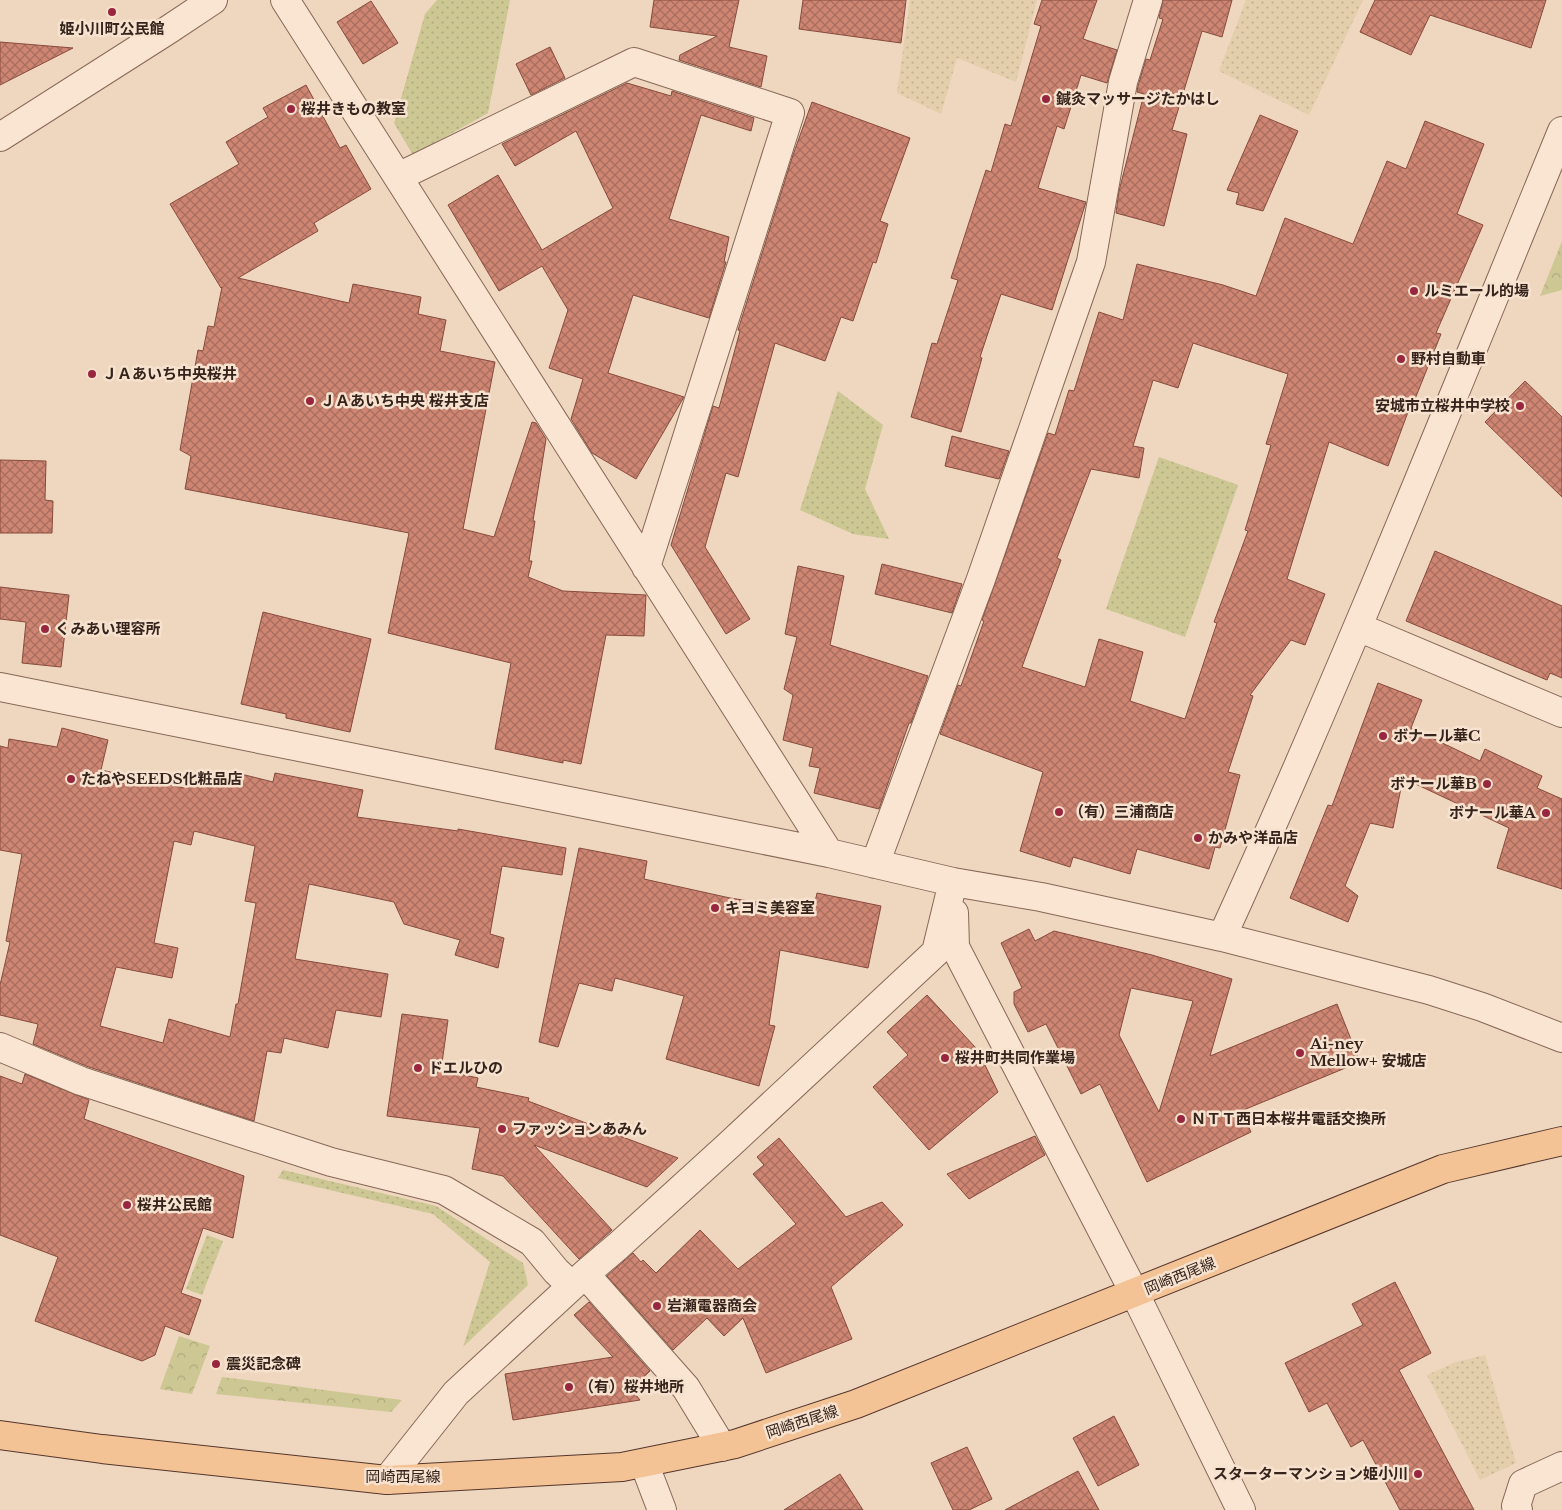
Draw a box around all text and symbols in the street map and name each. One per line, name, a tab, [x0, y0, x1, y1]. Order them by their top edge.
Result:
marker: 姫小川町公民館	[106, 6, 118, 18]
place label: 姫小川町公民館	[59, 19, 165, 38]
place label: 鍼灸マッサージたかはし	[1056, 89, 1220, 108]
marker: 鍼灸マッサージたかはし	[1040, 93, 1052, 105]
place label: 桜井きもの教室	[301, 99, 406, 118]
marker: 桜井きもの教室	[285, 103, 297, 115]
place label: ルミエール的場	[1424, 281, 1529, 300]
marker: ルミエール的場	[1408, 285, 1420, 297]
place label: 野村自動車	[1411, 349, 1486, 368]
marker: 野村自動車	[1395, 353, 1407, 365]
place label: ＪＡあいち中央桜井	[102, 364, 237, 383]
marker: ＪＡあいち中央桜井	[86, 368, 98, 380]
place label: ＪＡあいち中央 桜井支店	[320, 391, 489, 410]
marker: ＪＡあいち中央 桜井支店	[304, 395, 316, 407]
place label: 安城市立桜井中学校	[1375, 396, 1510, 415]
marker: 安城市立桜井中学校	[1514, 400, 1526, 412]
place label: くみあい理容所	[55, 619, 161, 638]
marker: くみあい理容所	[39, 623, 51, 635]
place label: ボナール華C	[1393, 726, 1480, 745]
marker: ボナール華C	[1377, 730, 1389, 742]
place label: たねやSEEDS化粧品店	[81, 769, 243, 788]
marker: たねやSEEDS化粧品店	[65, 773, 77, 785]
place label: ボナール華B	[1390, 774, 1477, 793]
marker: ボナール華B	[1481, 778, 1493, 790]
place label: （有）三浦商店	[1069, 802, 1174, 821]
place label: ボナール華A	[1449, 803, 1537, 822]
marker: （有）三浦商店	[1053, 806, 1065, 818]
marker: ボナール華A	[1540, 807, 1552, 819]
place label: かみや洋品店	[1208, 828, 1298, 847]
marker: かみや洋品店	[1192, 832, 1204, 844]
place label: キヨミ美容室	[725, 898, 815, 917]
marker: キヨミ美容室	[709, 902, 721, 914]
place label: Ai-ney Mellow+ 安城店	[1309, 1034, 1427, 1070]
marker: Ai-ney Mellow+ 安城店	[1294, 1047, 1306, 1059]
place label: 桜井町共同作業場	[955, 1048, 1075, 1067]
marker: 桜井町共同作業場	[939, 1052, 951, 1064]
place label: ドエルひの	[428, 1058, 503, 1077]
marker: ドエルひの	[412, 1062, 424, 1074]
place label: ＮＴＴ西日本桜井電話交換所	[1191, 1109, 1386, 1128]
marker: ＮＴＴ西日本桜井電話交換所	[1175, 1113, 1187, 1125]
place label: ファッションあみん	[512, 1119, 647, 1138]
marker: ファッションあみん	[496, 1123, 508, 1135]
place label: 桜井公民館	[137, 1195, 212, 1214]
marker: 桜井公民館	[121, 1199, 133, 1211]
street label: 岡崎西尾線	[1141, 1253, 1218, 1298]
place label: 岩瀬電器商会	[667, 1296, 757, 1315]
marker: 岩瀬電器商会	[651, 1300, 663, 1312]
place label: 震災記念碑	[226, 1354, 301, 1373]
marker: 震災記念碑	[210, 1358, 222, 1370]
place label: （有）桜井地所	[579, 1377, 684, 1396]
marker: （有）桜井地所	[563, 1381, 575, 1393]
street label: 岡崎西尾線	[763, 1401, 840, 1442]
place label: スターターマンション姫小川	[1213, 1464, 1408, 1483]
street label: 岡崎西尾線	[365, 1467, 441, 1486]
marker: スターターマンション姫小川	[1412, 1468, 1424, 1480]

